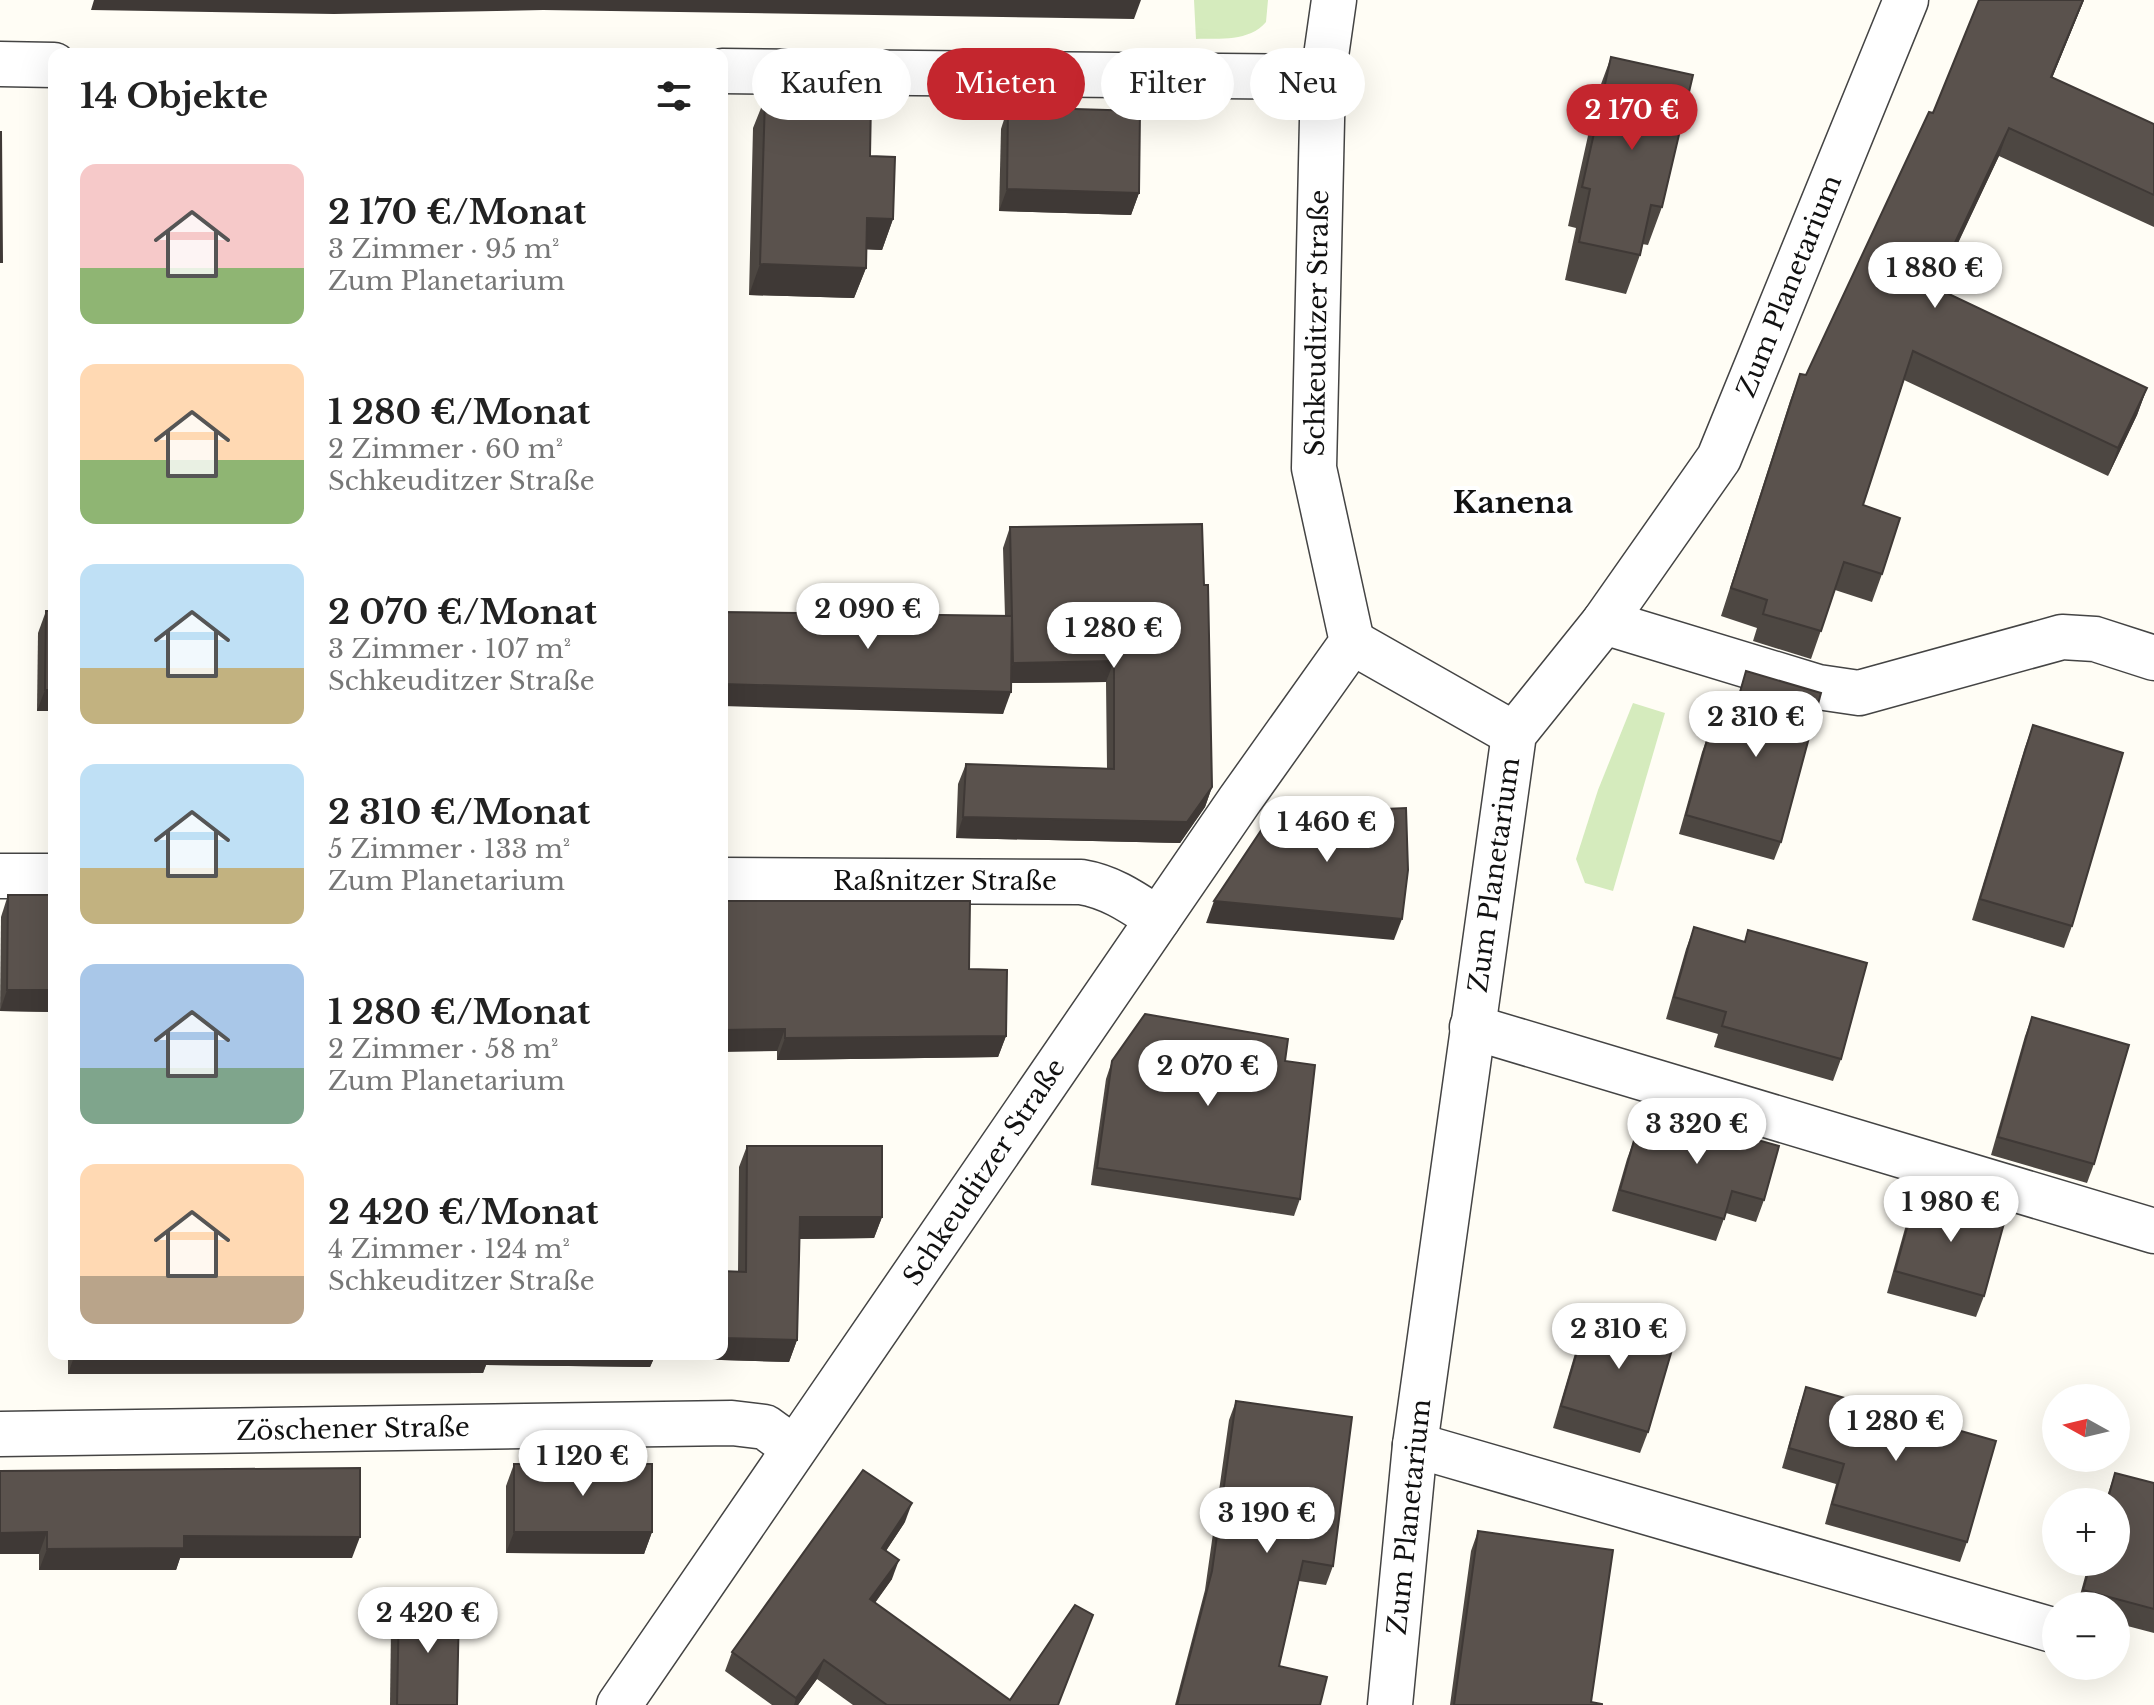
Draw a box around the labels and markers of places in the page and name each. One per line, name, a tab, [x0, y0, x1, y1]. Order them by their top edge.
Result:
pin: 2 170 €	[1558, 84, 1706, 152]
pin: 1 880 €	[1861, 242, 2009, 310]
pin: 2 090 €	[794, 583, 942, 651]
pin: 1 280 €	[1040, 602, 1188, 670]
pin: 2 310 €	[1682, 691, 1830, 759]
pin: 1 460 €	[1253, 796, 1401, 864]
pin: 2 070 €	[1134, 1040, 1282, 1108]
pin: 3 320 €	[1623, 1098, 1771, 1166]
pin: 1 980 €	[1877, 1176, 2025, 1244]
pin: 2 310 €	[1545, 1303, 1693, 1371]
pin: 1 280 €	[1822, 1395, 1970, 1463]
pin: 1 120 €	[509, 1430, 657, 1498]
pin: 3 190 €	[1193, 1487, 1341, 1555]
pin: 2 420 €	[354, 1587, 502, 1655]

